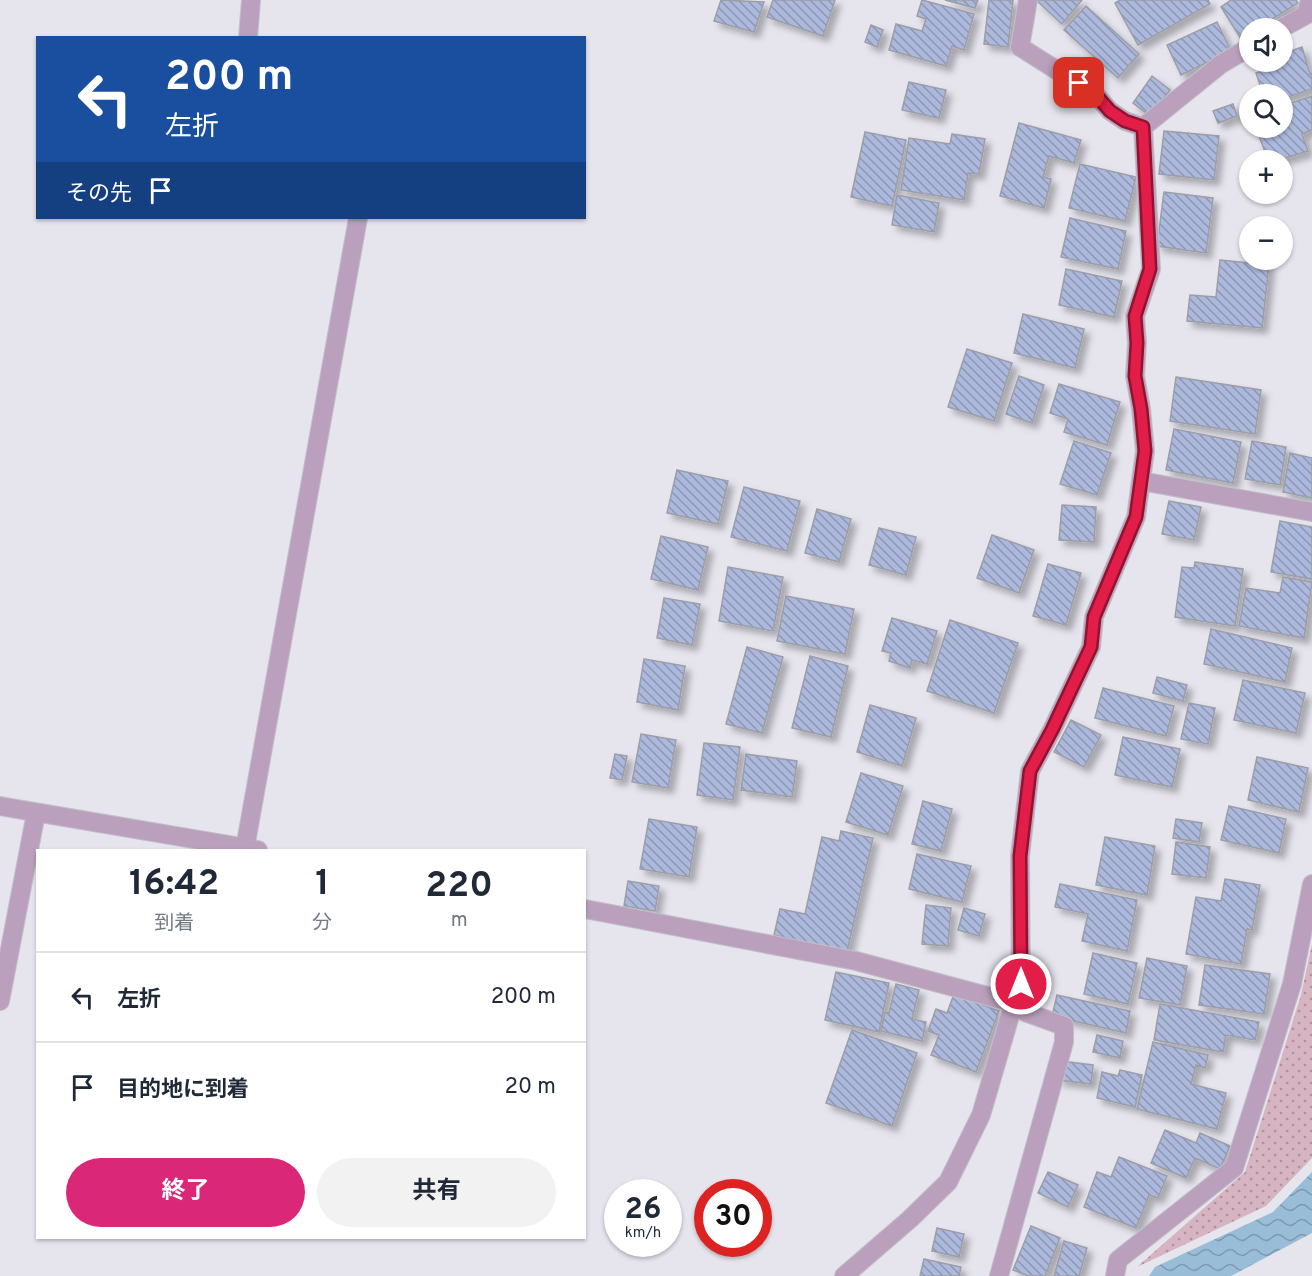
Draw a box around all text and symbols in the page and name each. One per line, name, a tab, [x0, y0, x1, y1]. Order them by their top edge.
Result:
map controls	[1239, 18, 1293, 270]
button: sound	[1239, 18, 1293, 72]
text: 200 m	[165, 52, 293, 105]
pin	[1053, 57, 1104, 108]
icon: left	[66, 60, 144, 138]
icon: arrive	[1062, 66, 1095, 99]
button: search	[1239, 84, 1293, 138]
text: 左折	[165, 111, 219, 145]
button: +	[1239, 150, 1293, 204]
icon: arrive	[144, 174, 177, 207]
text: その先	[66, 181, 132, 208]
button: −	[1239, 216, 1293, 270]
text: 16:42	[129, 862, 219, 908]
text: 1	[315, 862, 330, 908]
text: 220	[425, 864, 493, 910]
text: m	[451, 908, 468, 934]
text: 到着	[154, 911, 194, 937]
text: 分	[312, 911, 332, 937]
position arrow	[989, 952, 1053, 1016]
icon: left	[66, 981, 99, 1014]
text: 200 m	[491, 984, 556, 1011]
text: 左折	[117, 987, 161, 1014]
icon: arrive	[66, 1071, 99, 1104]
text: 20 m	[505, 1074, 556, 1101]
text: 目的地に到着	[117, 1077, 249, 1104]
button: 終了	[66, 1158, 305, 1227]
button: 共有	[317, 1158, 556, 1227]
speed limit sign: 30	[694, 1179, 772, 1257]
text: 26	[625, 1192, 661, 1229]
text: km/h	[625, 1224, 661, 1243]

